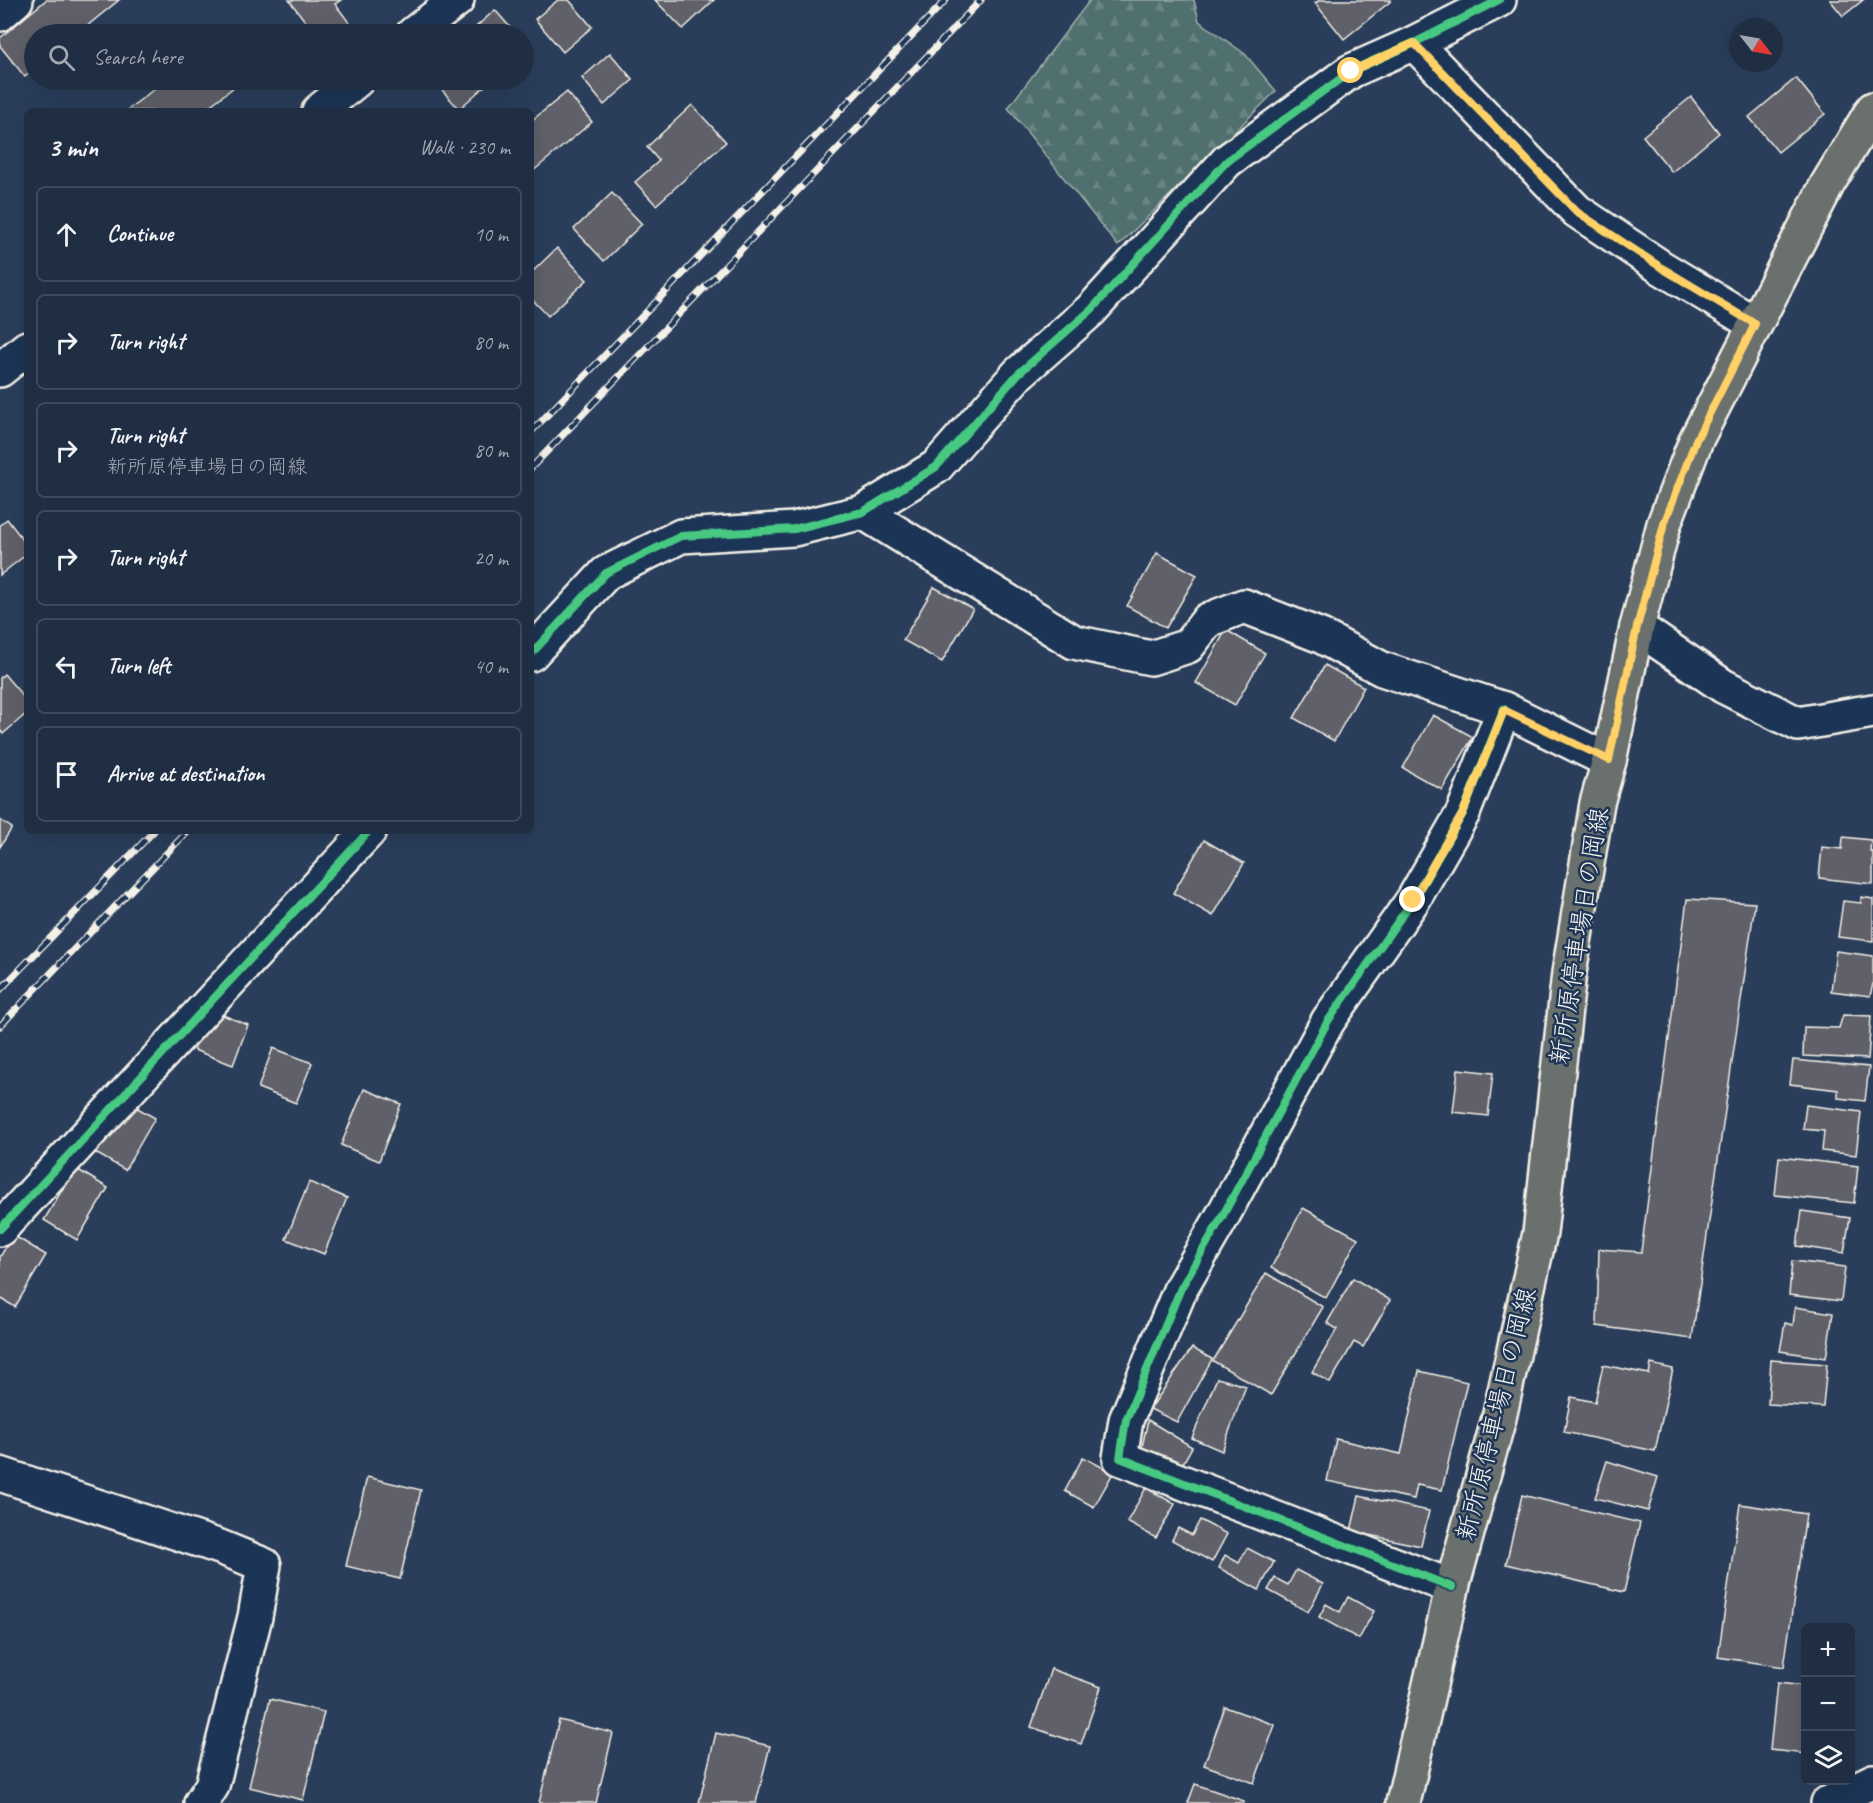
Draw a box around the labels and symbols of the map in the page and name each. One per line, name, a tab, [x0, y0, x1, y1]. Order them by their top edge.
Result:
north arrow	[1729, 18, 1783, 72]
route start	[1337, 57, 1363, 83]
street label: 新所原停車場日の岡線	[1542, 805, 1616, 1067]
route end	[1399, 886, 1425, 912]
street label: 新所原停車場日の岡線	[1449, 1284, 1543, 1544]

